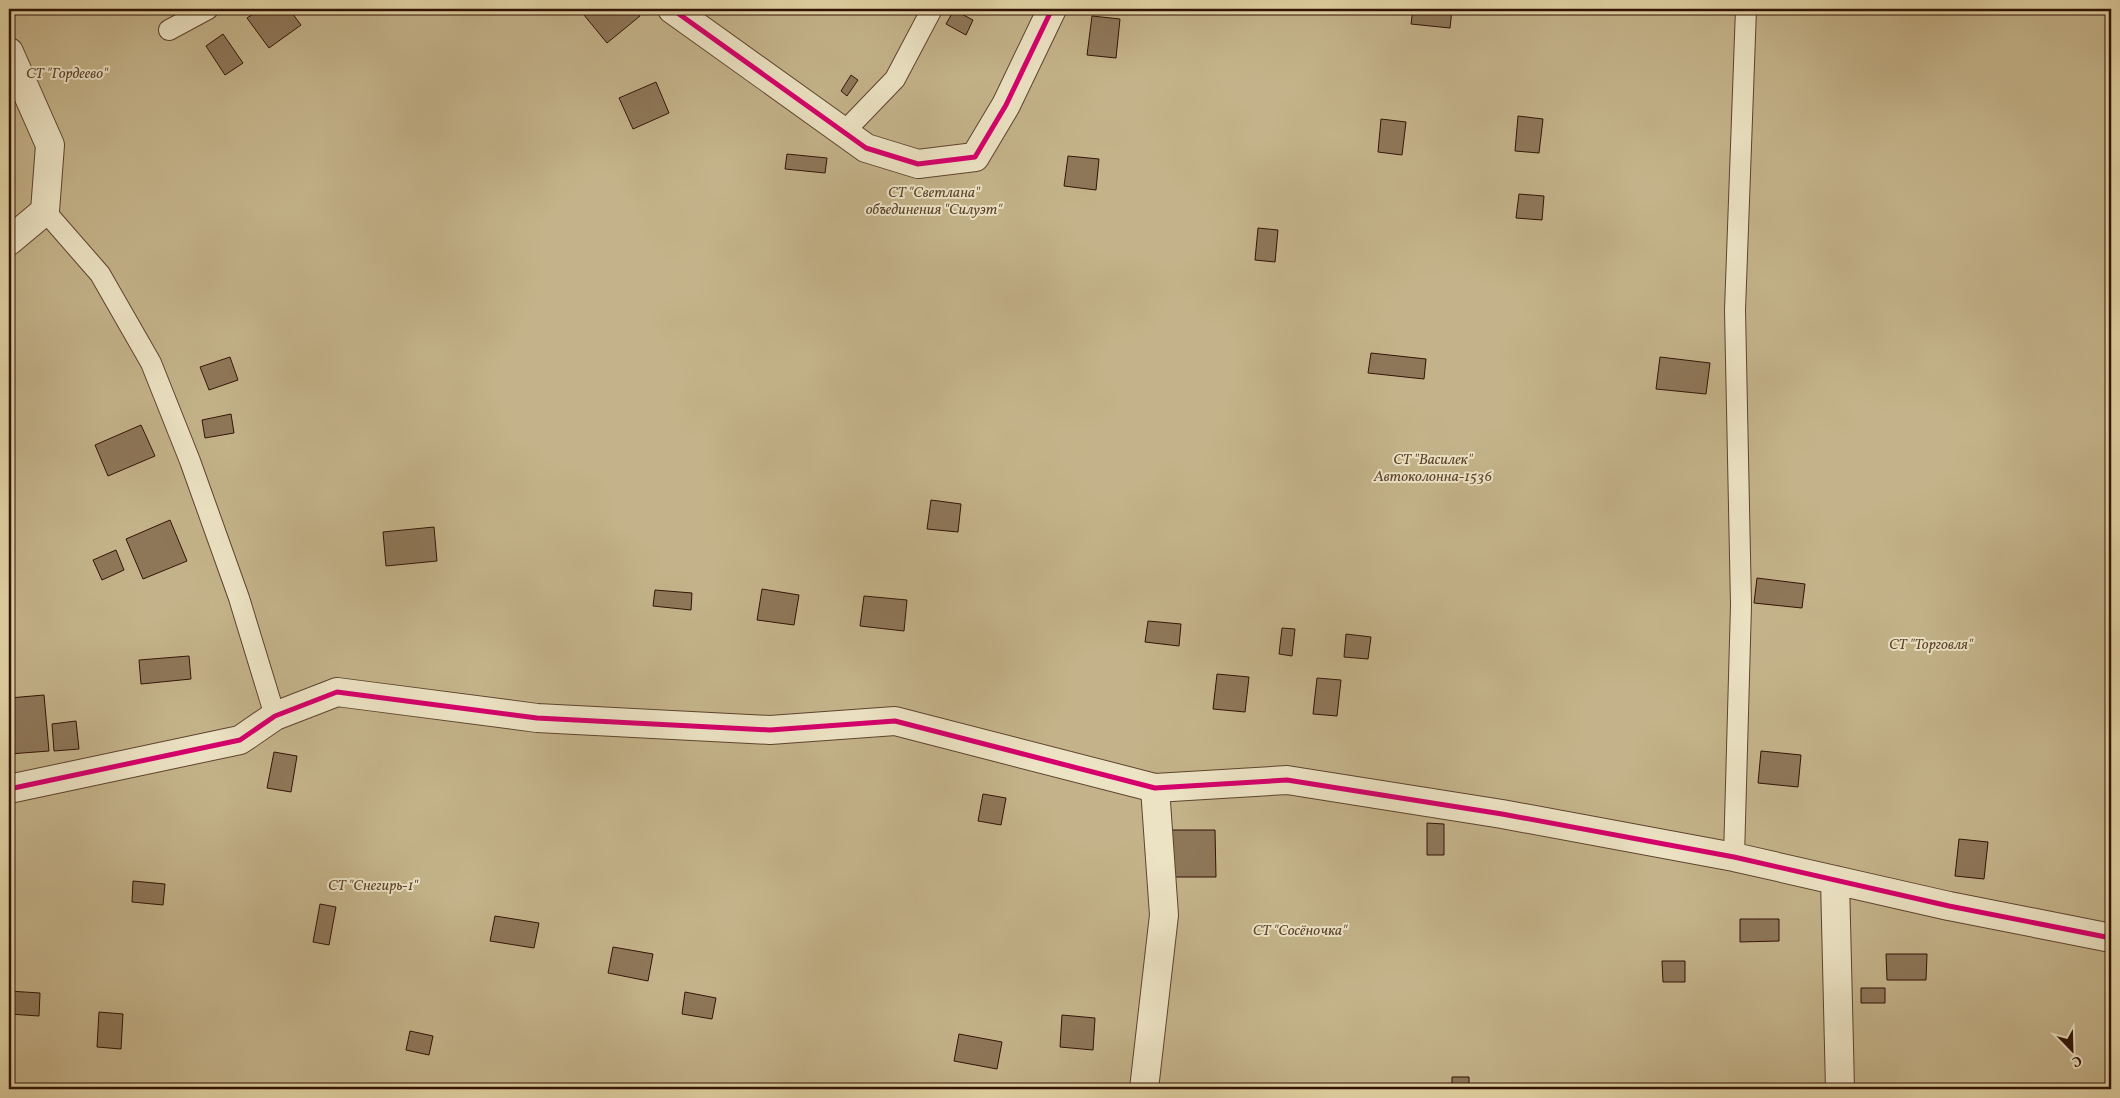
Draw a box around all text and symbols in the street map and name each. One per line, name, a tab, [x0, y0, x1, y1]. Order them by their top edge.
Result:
park label: СТ "Гордеево"	[26, 64, 109, 85]
park label: СТ "Светлана" объединения "Силуэт"	[866, 183, 1003, 221]
park label: СТ "Василек" Автоколонна-1536	[1373, 450, 1492, 488]
park label: СТ "Торговля"	[1889, 635, 1974, 656]
park label: СТ "Снегирь-1"	[328, 876, 419, 897]
park label: СТ "Сосёночка"	[1253, 921, 1348, 942]
north arrow	[2048, 1026, 2098, 1076]
text: С	[2069, 1050, 2084, 1071]

